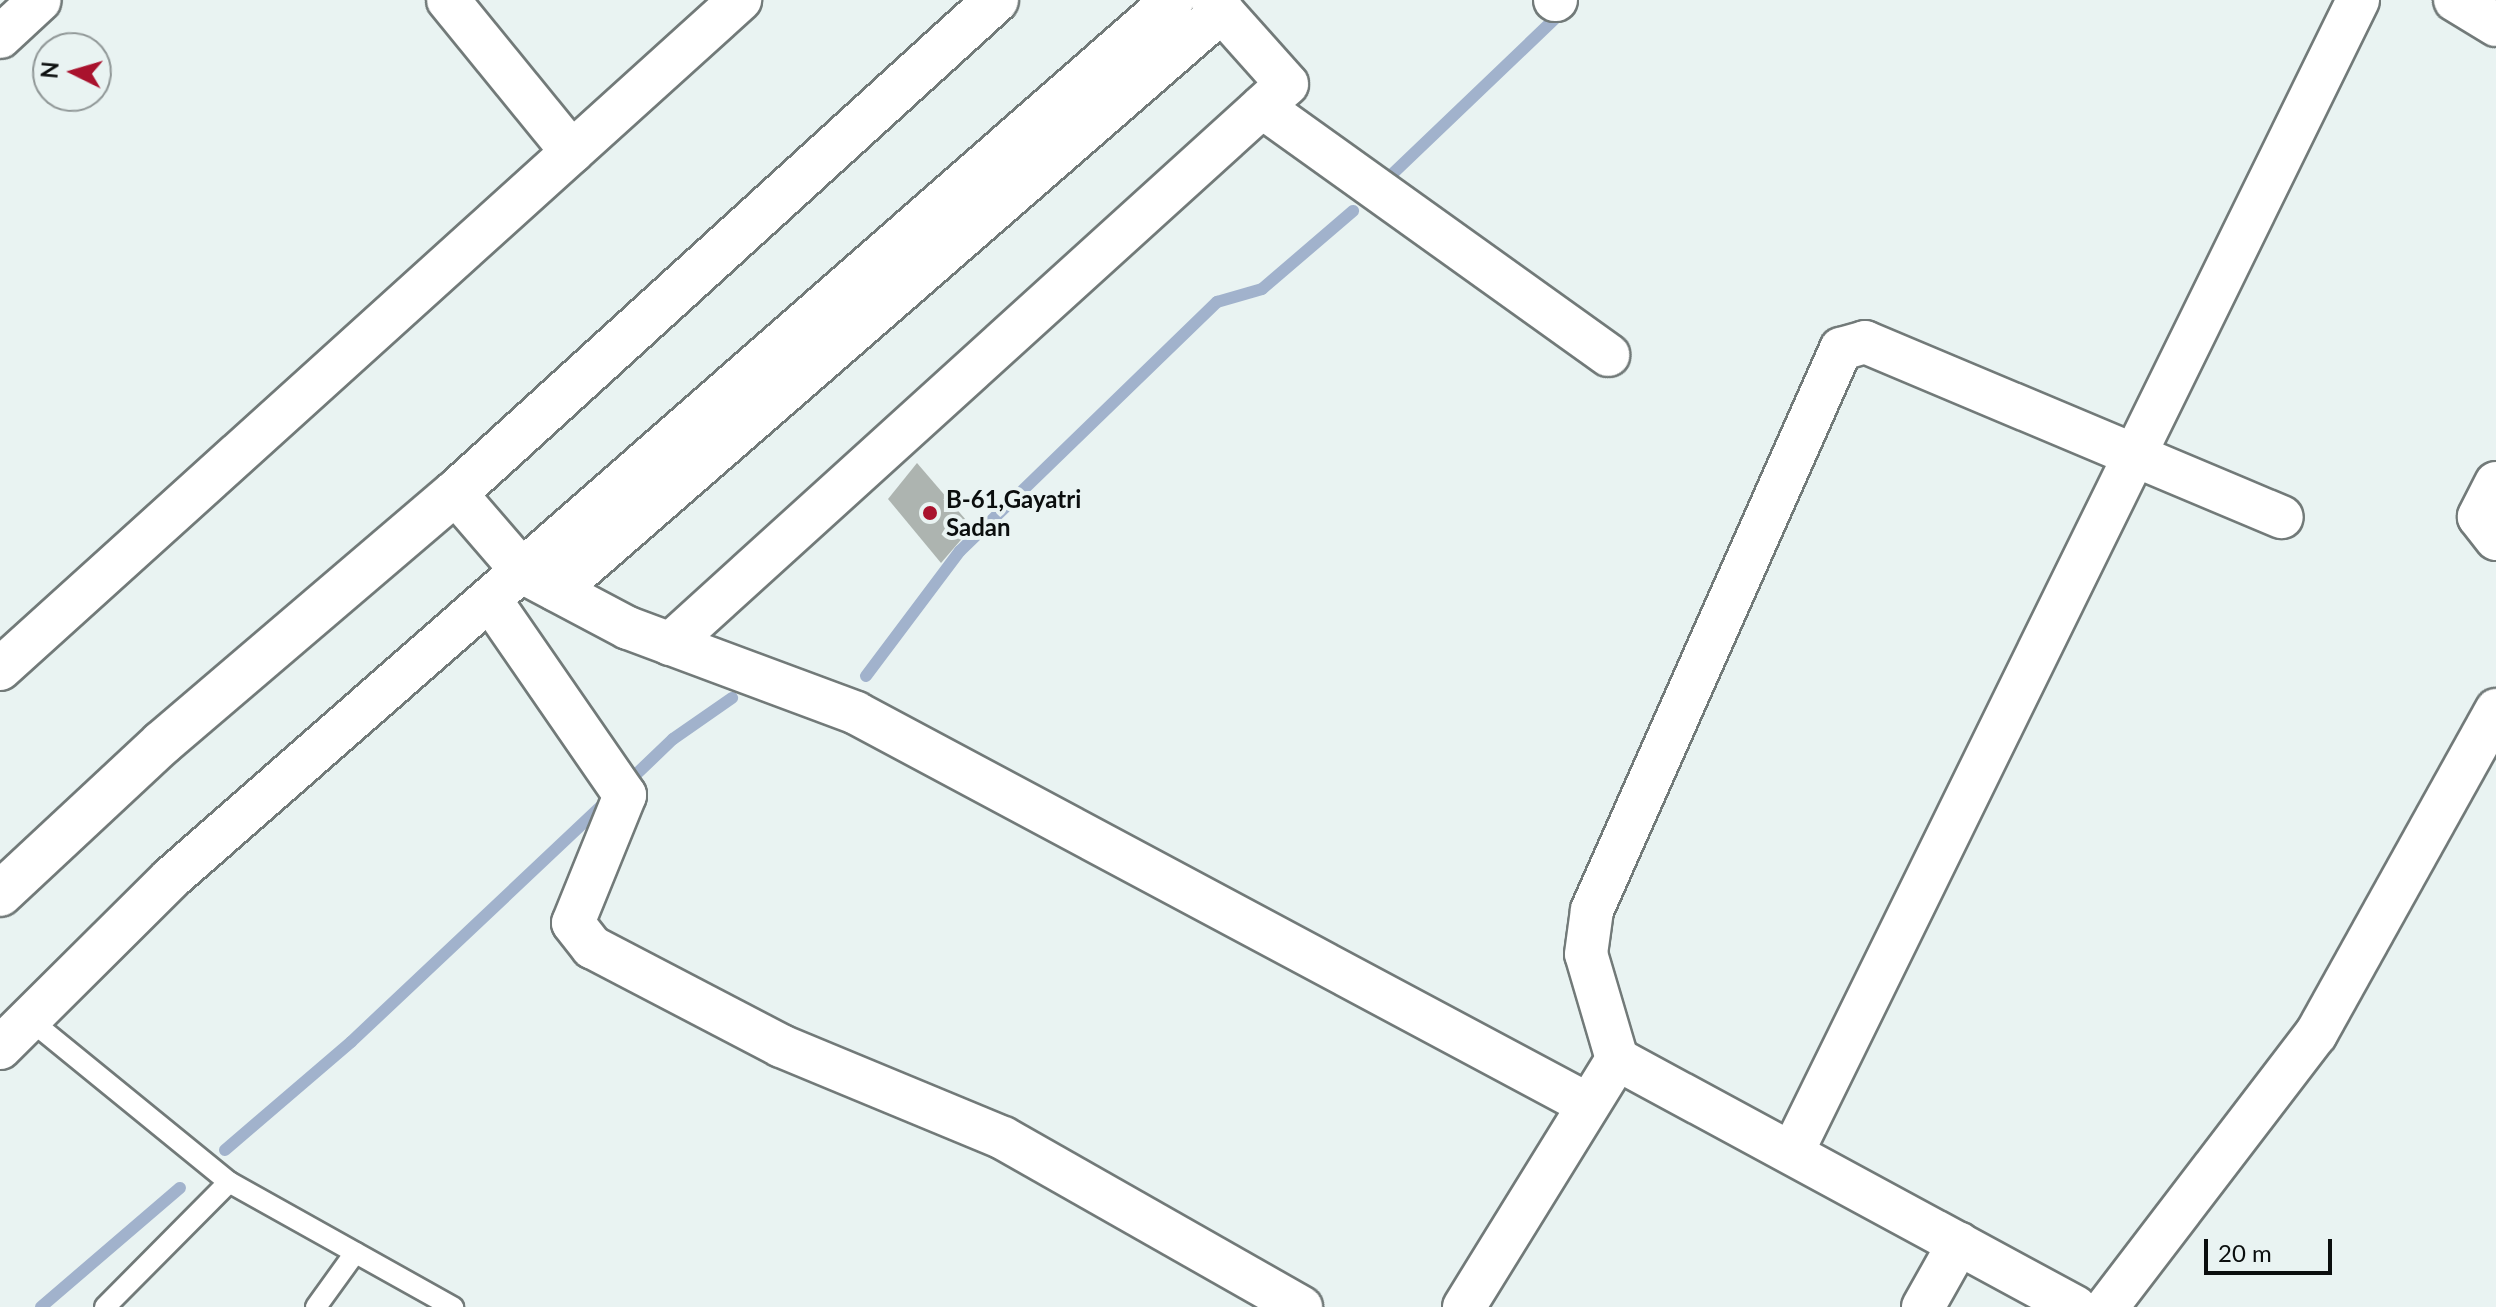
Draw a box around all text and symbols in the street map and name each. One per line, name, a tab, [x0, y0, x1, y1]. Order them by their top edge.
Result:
north arrow	[32, 32, 112, 112]
text: N	[35, 60, 64, 80]
place label: B-61,Gayatri Sadan	[946, 485, 1081, 541]
marker: B-61,Gayatri Sadan	[921, 504, 939, 522]
scale bar	[2208, 1223, 2336, 1273]
text: 20 m	[2218, 1238, 2272, 1267]

